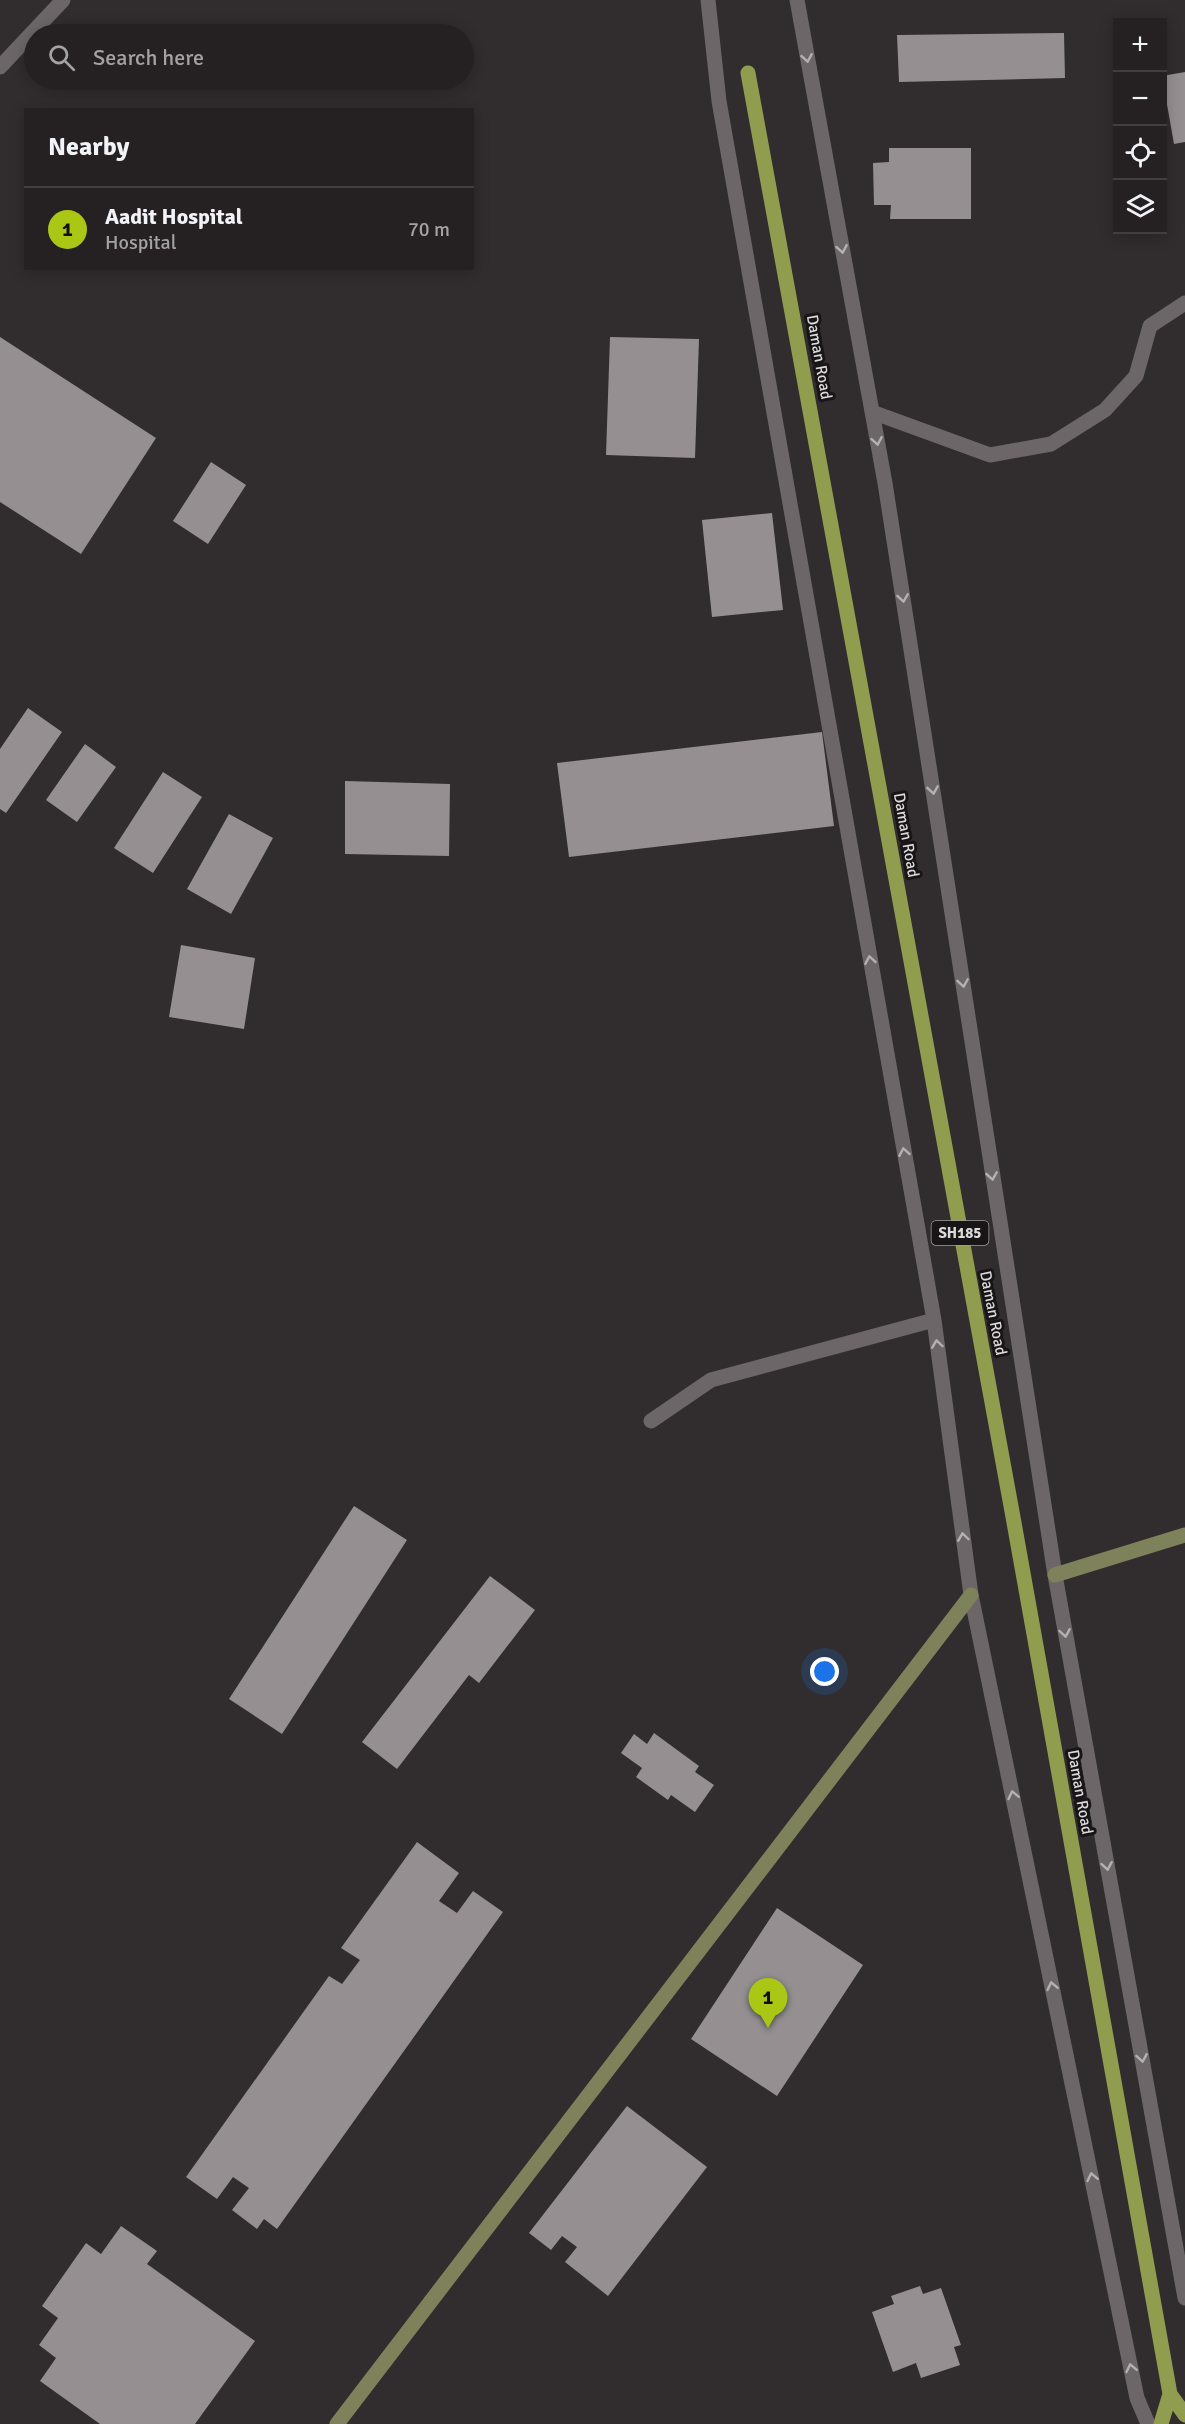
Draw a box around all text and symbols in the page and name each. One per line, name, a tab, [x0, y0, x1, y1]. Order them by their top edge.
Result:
map controls	[1113, 18, 1167, 234]
button: +	[1113, 18, 1167, 72]
search box	[24, 24, 474, 90]
icon: search	[45, 41, 78, 74]
text: Search here	[93, 44, 204, 71]
one-way arrow	[800, 52, 813, 62]
button: −	[1113, 72, 1167, 126]
button: locate	[1113, 126, 1167, 180]
text: Nearby	[48, 131, 129, 163]
button: layers	[1113, 180, 1167, 234]
text: Aadit Hospital	[105, 203, 243, 230]
text: 1	[62, 217, 73, 242]
text: 70 m	[408, 217, 450, 242]
text: Hospital	[105, 230, 177, 255]
one-way arrow	[835, 244, 848, 254]
street label: Daman Road	[802, 313, 836, 401]
one-way arrow	[871, 437, 883, 446]
one-way arrow	[896, 593, 908, 602]
one-way arrow	[926, 786, 938, 795]
street label: Daman Road	[889, 791, 923, 879]
one-way arrow	[864, 955, 877, 965]
one-way arrow	[956, 978, 968, 988]
one-way arrow	[898, 1147, 911, 1157]
one-way arrow	[986, 1171, 998, 1180]
road number: SH185	[932, 1221, 988, 1245]
street label: Daman Road	[975, 1269, 1011, 1357]
one-way arrow	[931, 1339, 944, 1348]
one-way arrow	[958, 1532, 970, 1542]
one-way arrow	[1058, 1628, 1071, 1638]
your location	[810, 1657, 839, 1686]
street label: Daman Road	[1063, 1748, 1097, 1836]
one-way arrow	[1007, 1791, 1020, 1801]
one-way arrow	[1100, 1861, 1113, 1871]
pin: 1	[748, 1978, 788, 2028]
one-way arrow	[1046, 1982, 1059, 1992]
one-way arrow	[1135, 2053, 1148, 2063]
one-way arrow	[1086, 2173, 1099, 2183]
one-way arrow	[1125, 2364, 1138, 2374]

